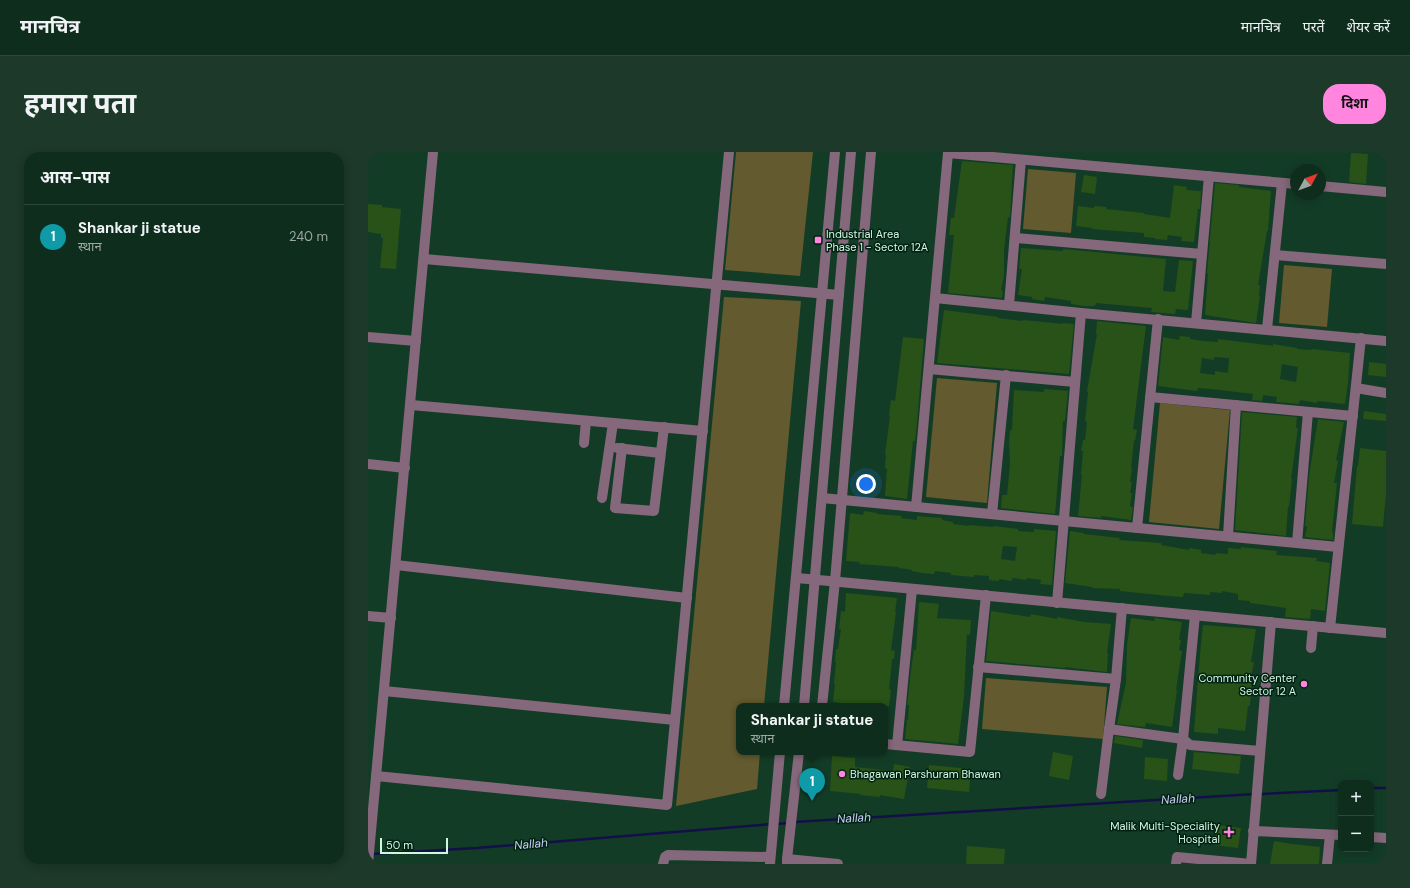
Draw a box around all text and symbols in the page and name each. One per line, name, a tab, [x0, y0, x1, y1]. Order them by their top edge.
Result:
text: मानचित्र	[20, 14, 80, 39]
text: मानचित्र	[1241, 18, 1281, 36]
text: परतें	[1303, 18, 1324, 36]
text: शेयर करें	[1346, 18, 1390, 36]
button: दिशा	[1323, 84, 1386, 124]
text: हमारा पता	[24, 85, 136, 122]
north arrow	[1290, 164, 1326, 200]
text: आस-पास	[40, 166, 110, 188]
text: Shankar ji statue	[78, 218, 201, 238]
place label: Industrial Area Phase 1 - Sector 12A	[826, 227, 928, 254]
text: 1	[51, 228, 55, 245]
text: 240 m	[289, 228, 328, 245]
marker: Industrial Area Phase 1 - Sector 12A	[813, 235, 823, 245]
text: स्थान	[78, 238, 102, 255]
your location	[856, 474, 876, 494]
place label: Community Center Sector 12 A	[1198, 671, 1296, 698]
marker: Community Center Sector 12 A	[1299, 679, 1309, 689]
popup	[736, 703, 888, 755]
text: Shankar ji statue	[751, 710, 873, 730]
text: स्थान	[751, 730, 774, 747]
place label: Bhagawan Parshuram Bhawan	[850, 767, 1001, 781]
pin: 1	[799, 768, 825, 801]
marker: Bhagawan Parshuram Bhawan	[837, 769, 847, 779]
map controls	[1338, 780, 1374, 852]
button: +	[1338, 780, 1374, 816]
water label: Nallah	[1161, 790, 1195, 808]
water label: Nallah	[837, 809, 871, 827]
button: −	[1338, 816, 1374, 852]
place label: Malik Multi-Speciality Hospital	[1110, 819, 1220, 846]
marker: Malik Multi-Speciality Hospital	[1223, 826, 1235, 838]
water label: Nallah	[513, 835, 549, 853]
scale bar	[380, 836, 448, 855]
text: 50 m	[386, 838, 413, 852]

